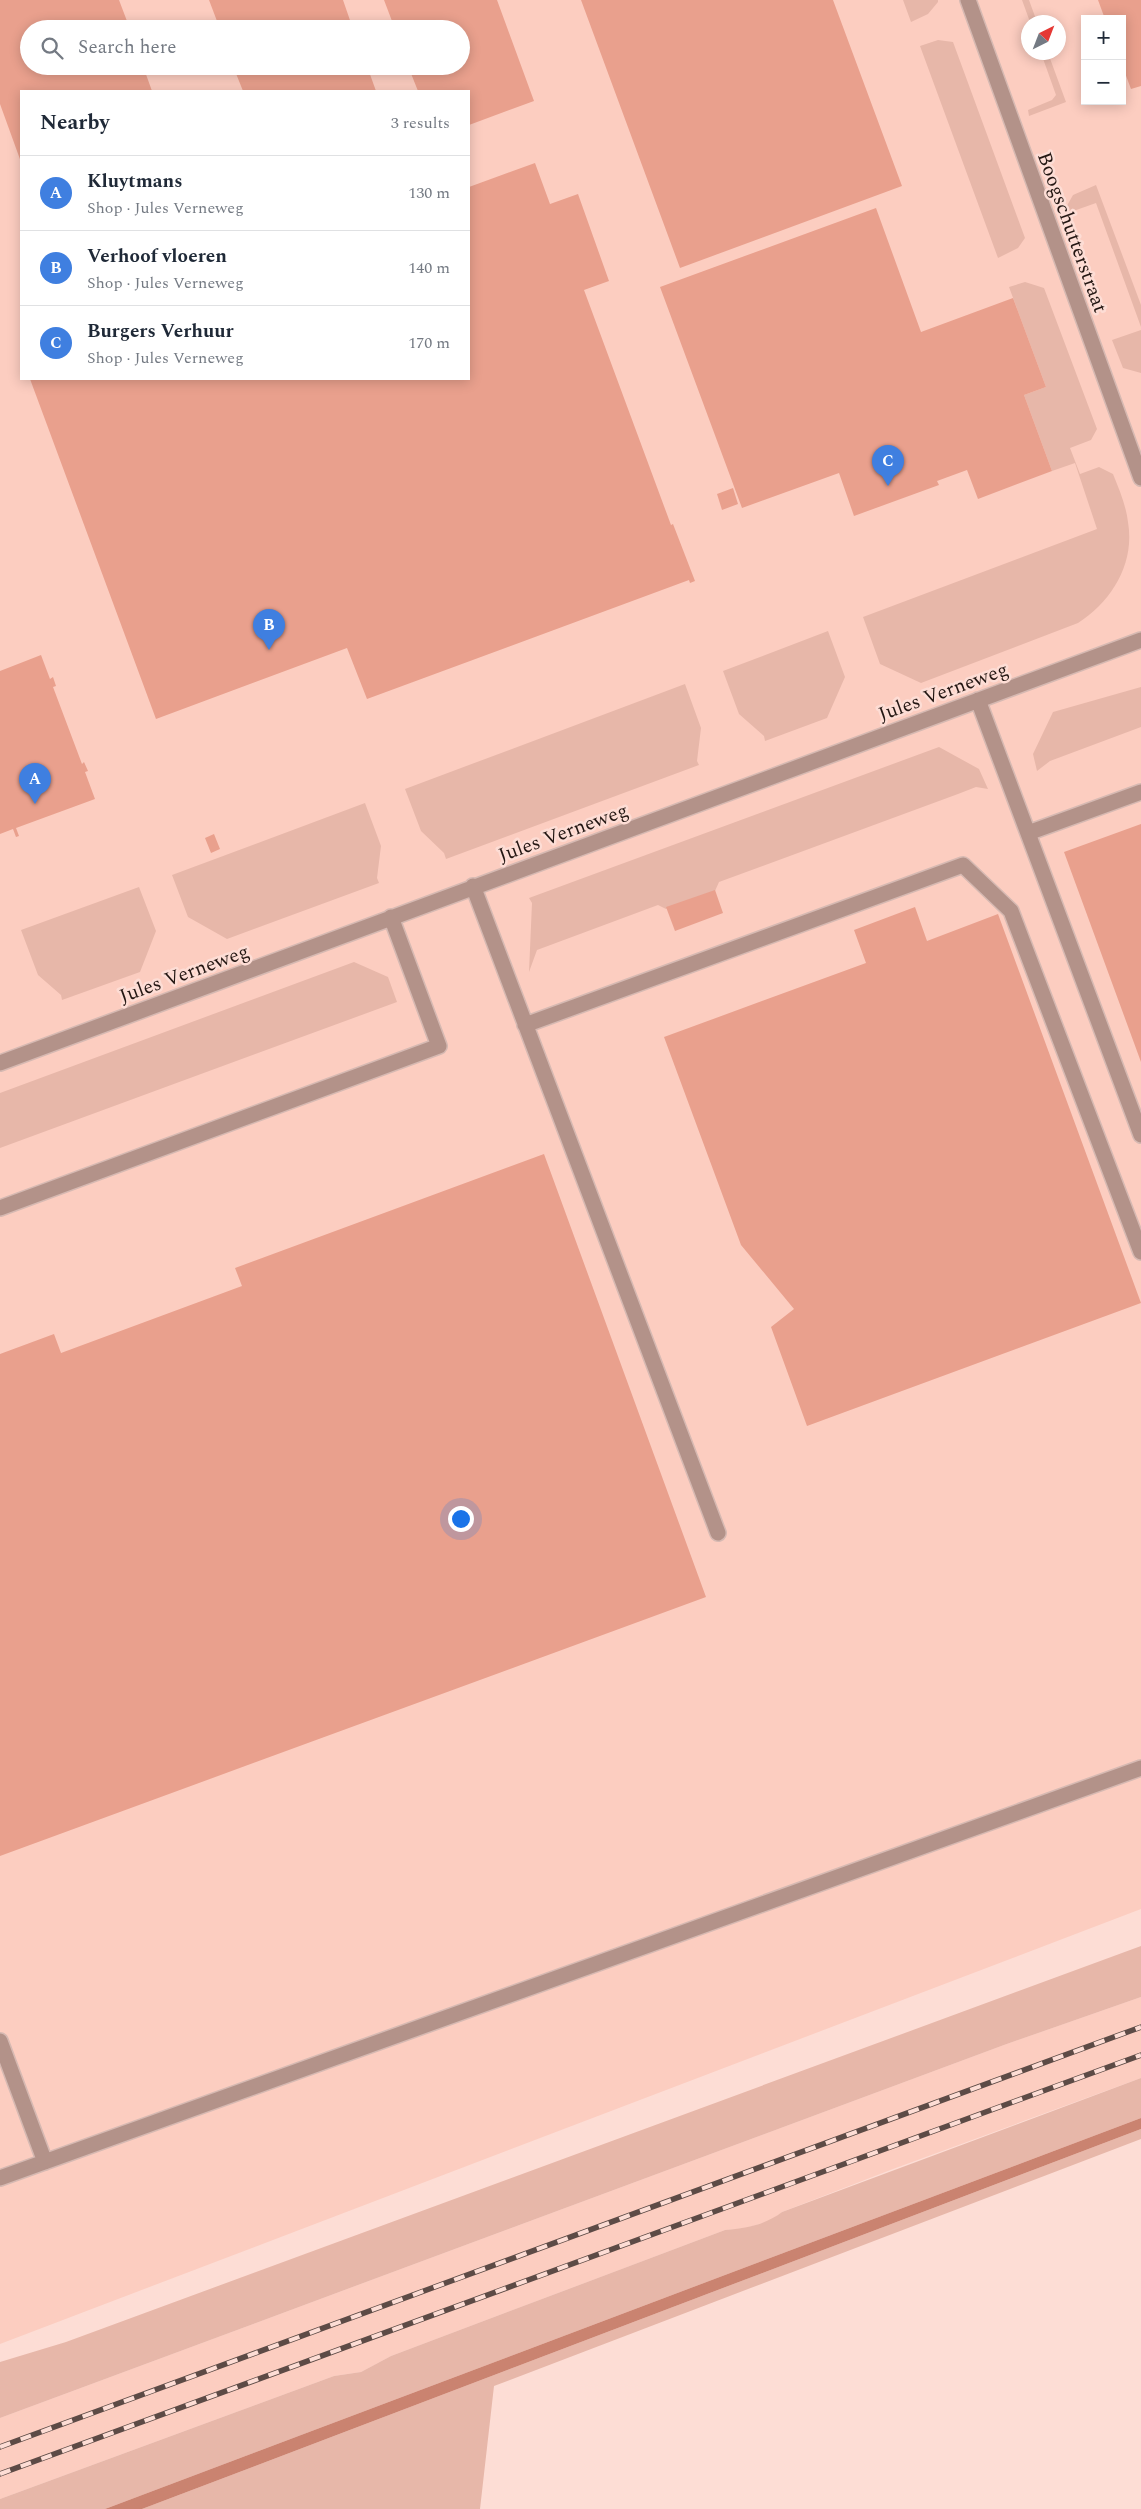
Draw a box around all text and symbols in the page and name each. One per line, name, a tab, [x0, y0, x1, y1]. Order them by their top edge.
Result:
north arrow	[1021, 15, 1066, 60]
map controls	[1081, 15, 1126, 105]
button: +	[1081, 15, 1126, 60]
search box	[20, 20, 470, 75]
text: Search here	[78, 33, 177, 62]
icon: search	[38, 34, 66, 62]
button: −	[1081, 60, 1126, 105]
text: Nearby	[40, 107, 110, 139]
text: 3 results	[391, 111, 450, 135]
street label: Boogschutterstraat	[1029, 148, 1115, 317]
text: Kluytmans	[87, 167, 183, 196]
text: A	[50, 181, 62, 205]
text: 130 m	[408, 181, 450, 205]
text: Shop · Jules Verneweg	[87, 196, 244, 220]
text: Verhoof vloeren	[87, 242, 227, 271]
text: B	[50, 256, 62, 280]
text: 140 m	[408, 256, 450, 280]
text: Shop · Jules Verneweg	[87, 271, 244, 295]
text: Burgers Verhuur	[87, 317, 234, 346]
text: C	[50, 331, 62, 355]
text: 170 m	[408, 331, 450, 355]
text: Shop · Jules Verneweg	[87, 346, 244, 370]
pin: C	[872, 445, 904, 486]
pin: B	[253, 609, 285, 650]
street label: Jules Verneweg	[874, 655, 1013, 729]
pin: A	[19, 763, 51, 804]
street label: Jules Verneweg	[494, 796, 633, 870]
street label: Jules Verneweg	[115, 937, 254, 1011]
your location	[448, 1506, 474, 1532]

